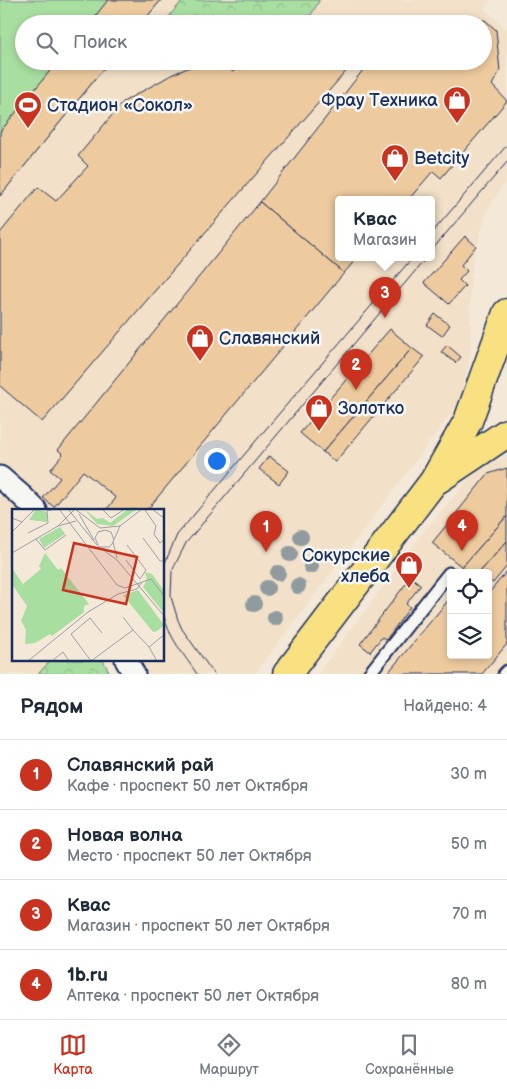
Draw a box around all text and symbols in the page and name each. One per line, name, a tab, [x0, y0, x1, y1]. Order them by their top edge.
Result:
search box	[15, 15, 492, 70]
icon: search	[33, 29, 61, 57]
text: Поиск	[73, 31, 127, 54]
shop icon: Фрау Техника	[442, 85, 472, 124]
sports icon: Стадион «Сокол»	[13, 90, 43, 129]
place label: Фрау Техника	[321, 90, 438, 111]
place label: Стадион «Сокол»	[47, 95, 193, 116]
shop icon: Betcity	[380, 143, 410, 182]
place label: Betcity	[414, 148, 470, 169]
popup	[335, 196, 435, 261]
text: Квас	[353, 208, 397, 231]
text: Магазин	[353, 231, 417, 250]
pin: 3	[369, 277, 401, 318]
shop icon: Славянский	[185, 323, 215, 362]
place label: Славянский	[219, 328, 320, 349]
pin: 2	[340, 349, 372, 390]
shop icon: Золотко	[304, 393, 334, 432]
place label: Золотко	[338, 398, 404, 419]
your location	[204, 448, 230, 474]
inset map	[12, 509, 165, 662]
pin: 4	[446, 510, 478, 551]
pin: 1	[250, 511, 282, 552]
place label: Сокурские хлеба	[302, 545, 390, 587]
shop icon: Сокурские хлеба	[394, 550, 424, 589]
map controls	[447, 569, 492, 659]
button: locate	[447, 569, 492, 614]
button: layers	[447, 614, 492, 659]
text: Рядом	[20, 694, 83, 719]
text: Найдено: 4	[403, 697, 487, 716]
text: Славянский рай	[67, 754, 214, 777]
text: 1	[33, 765, 39, 784]
text: 30 m	[450, 765, 487, 784]
text: Кафе · проспект 50 лет Октября	[67, 777, 308, 796]
text: Новая волна	[67, 824, 183, 847]
text: 2	[31, 835, 41, 854]
text: 50 m	[451, 835, 487, 854]
text: Место · проспект 50 лет Октября	[67, 847, 312, 866]
text: Квас	[67, 894, 111, 917]
text: 3	[31, 905, 41, 924]
text: 70 m	[452, 905, 487, 924]
text: Магазин · проспект 50 лет Октября	[67, 917, 330, 936]
text: 1b.ru	[67, 964, 108, 987]
text: 4	[31, 975, 41, 994]
text: 80 m	[451, 975, 487, 994]
text: Аптека · проспект 50 лет Октября	[67, 987, 319, 1006]
tab: Карта	[53, 1031, 93, 1078]
tab: Маршрут	[199, 1031, 259, 1078]
tab: Сохранённые	[365, 1031, 454, 1078]

